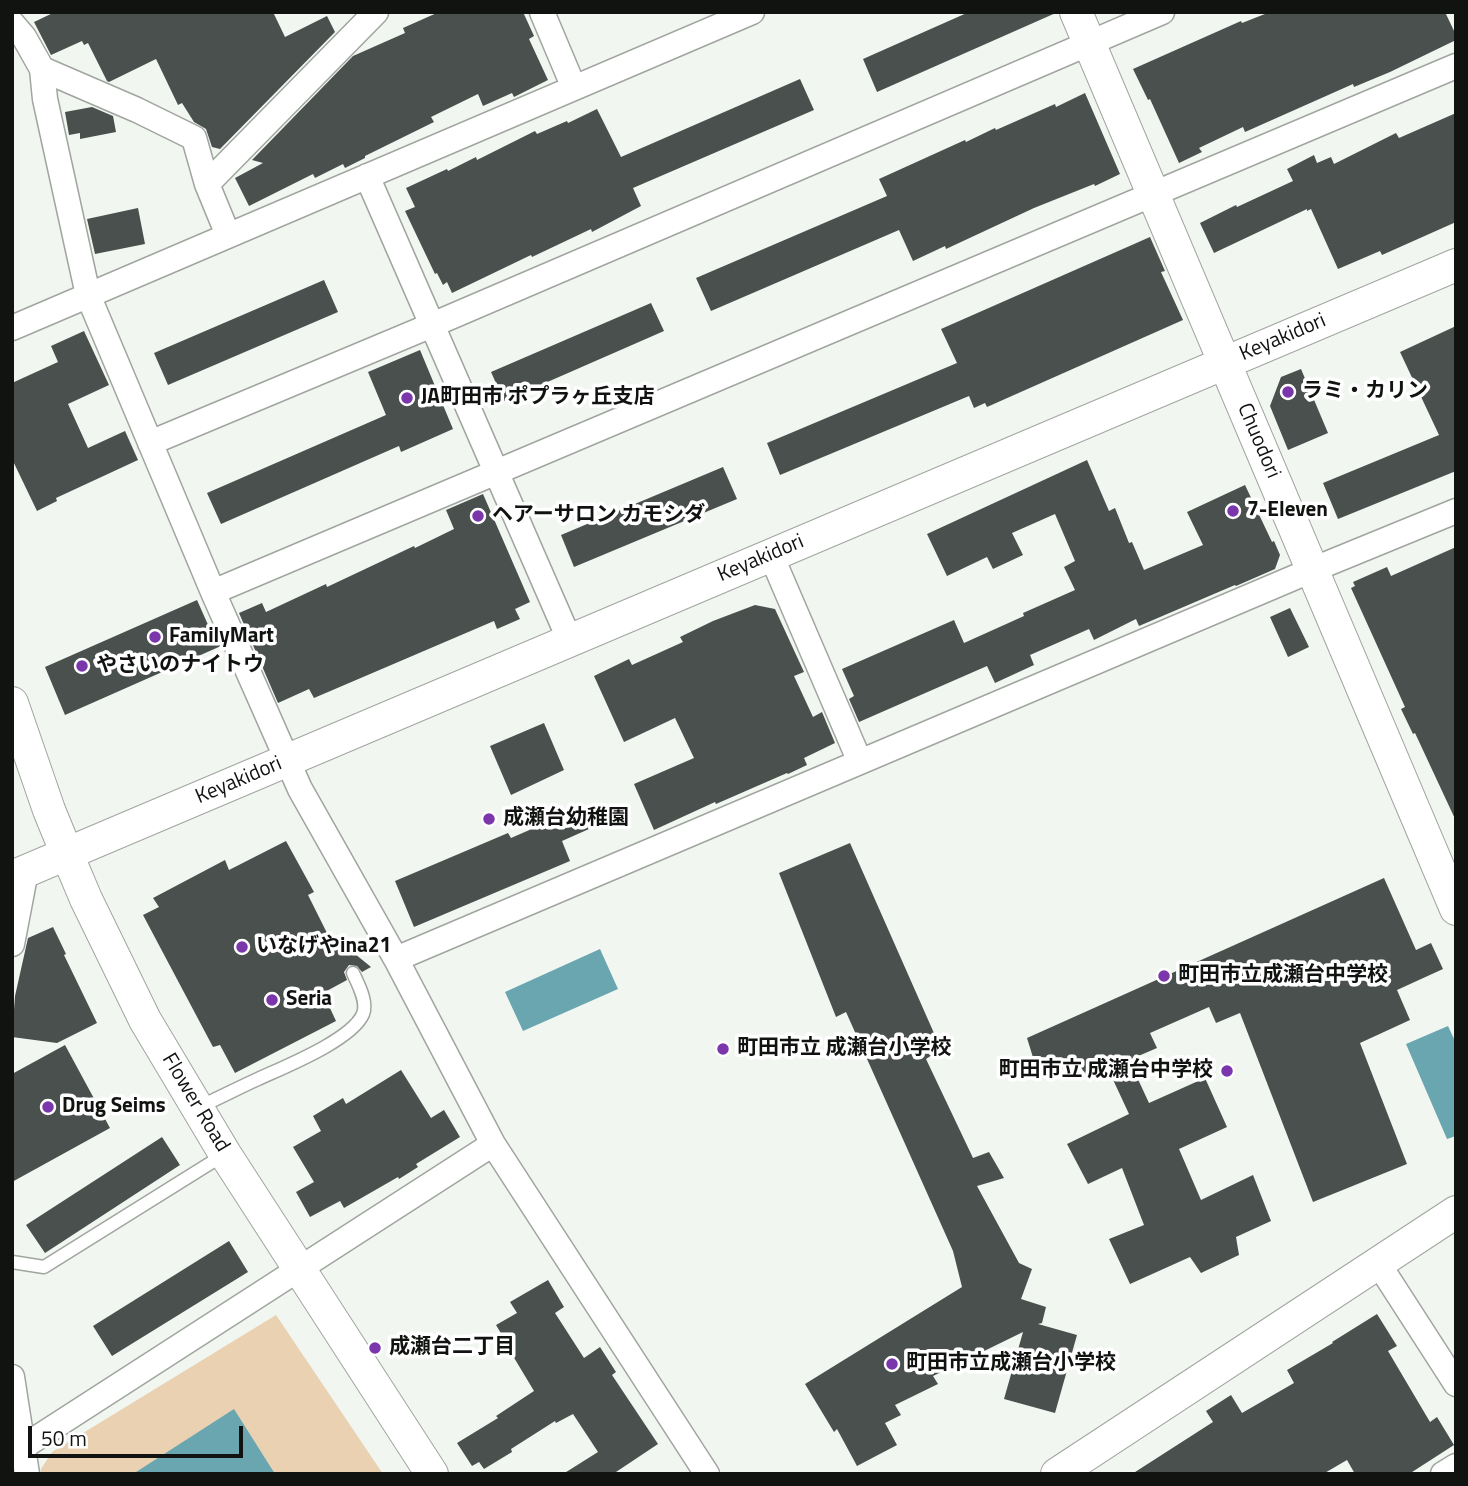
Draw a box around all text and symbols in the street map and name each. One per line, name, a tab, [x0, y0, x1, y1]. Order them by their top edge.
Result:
street label: Keyakidori	[1236, 309, 1330, 367]
place label: ラミ・カリン	[1302, 379, 1428, 405]
marker: ラミ・カリン	[1280, 384, 1296, 400]
place label: JA町田市 ポプラヶ丘支店	[421, 385, 655, 411]
marker: JA町田市 ポプラヶ丘支店	[399, 390, 415, 406]
street label: Chuodori	[1231, 400, 1285, 482]
place label: 7-Eleven	[1247, 498, 1328, 524]
place label: ヘアーサロン カモシダ	[492, 503, 705, 529]
marker: 7-Eleven	[1225, 503, 1241, 519]
marker: ヘアーサロン カモシダ	[470, 508, 486, 524]
street label: Keyakidori	[714, 530, 808, 588]
place label: FamilyMart	[169, 624, 274, 650]
marker: FamilyMart	[147, 629, 163, 645]
place label: やさいのナイトウ	[96, 653, 264, 679]
marker: やさいのナイトウ	[74, 658, 90, 674]
street label: Keyakidori	[192, 752, 286, 810]
place label: 成瀬台幼稚園	[503, 806, 629, 832]
marker: 成瀬台幼稚園	[481, 811, 497, 827]
place label: いなげやina21	[256, 934, 391, 960]
marker: いなげやina21	[234, 939, 250, 955]
place label: 町田市立成瀬台中学校	[1178, 963, 1388, 989]
marker: 町田市立成瀬台中学校	[1156, 968, 1172, 984]
place label: Seria	[286, 987, 332, 1013]
marker: Seria	[264, 992, 280, 1008]
place label: 町田市立 成瀬台小学校	[737, 1036, 952, 1062]
marker: 町田市立 成瀬台小学校	[715, 1041, 731, 1057]
street label: Flower Road	[156, 1049, 234, 1157]
place label: 町田市立 成瀬台中学校	[998, 1058, 1213, 1084]
marker: 町田市立 成瀬台中学校	[1219, 1063, 1235, 1079]
place label: Drug Seims	[62, 1094, 166, 1120]
marker: Drug Seims	[40, 1099, 56, 1115]
place label: 成瀬台二丁目	[389, 1335, 515, 1361]
marker: 成瀬台二丁目	[367, 1340, 383, 1356]
place label: 町田市立成瀬台小学校	[906, 1351, 1116, 1377]
marker: 町田市立成瀬台小学校	[884, 1356, 900, 1372]
scale bar	[32, 1412, 247, 1456]
text: 50 m	[41, 1422, 87, 1454]

